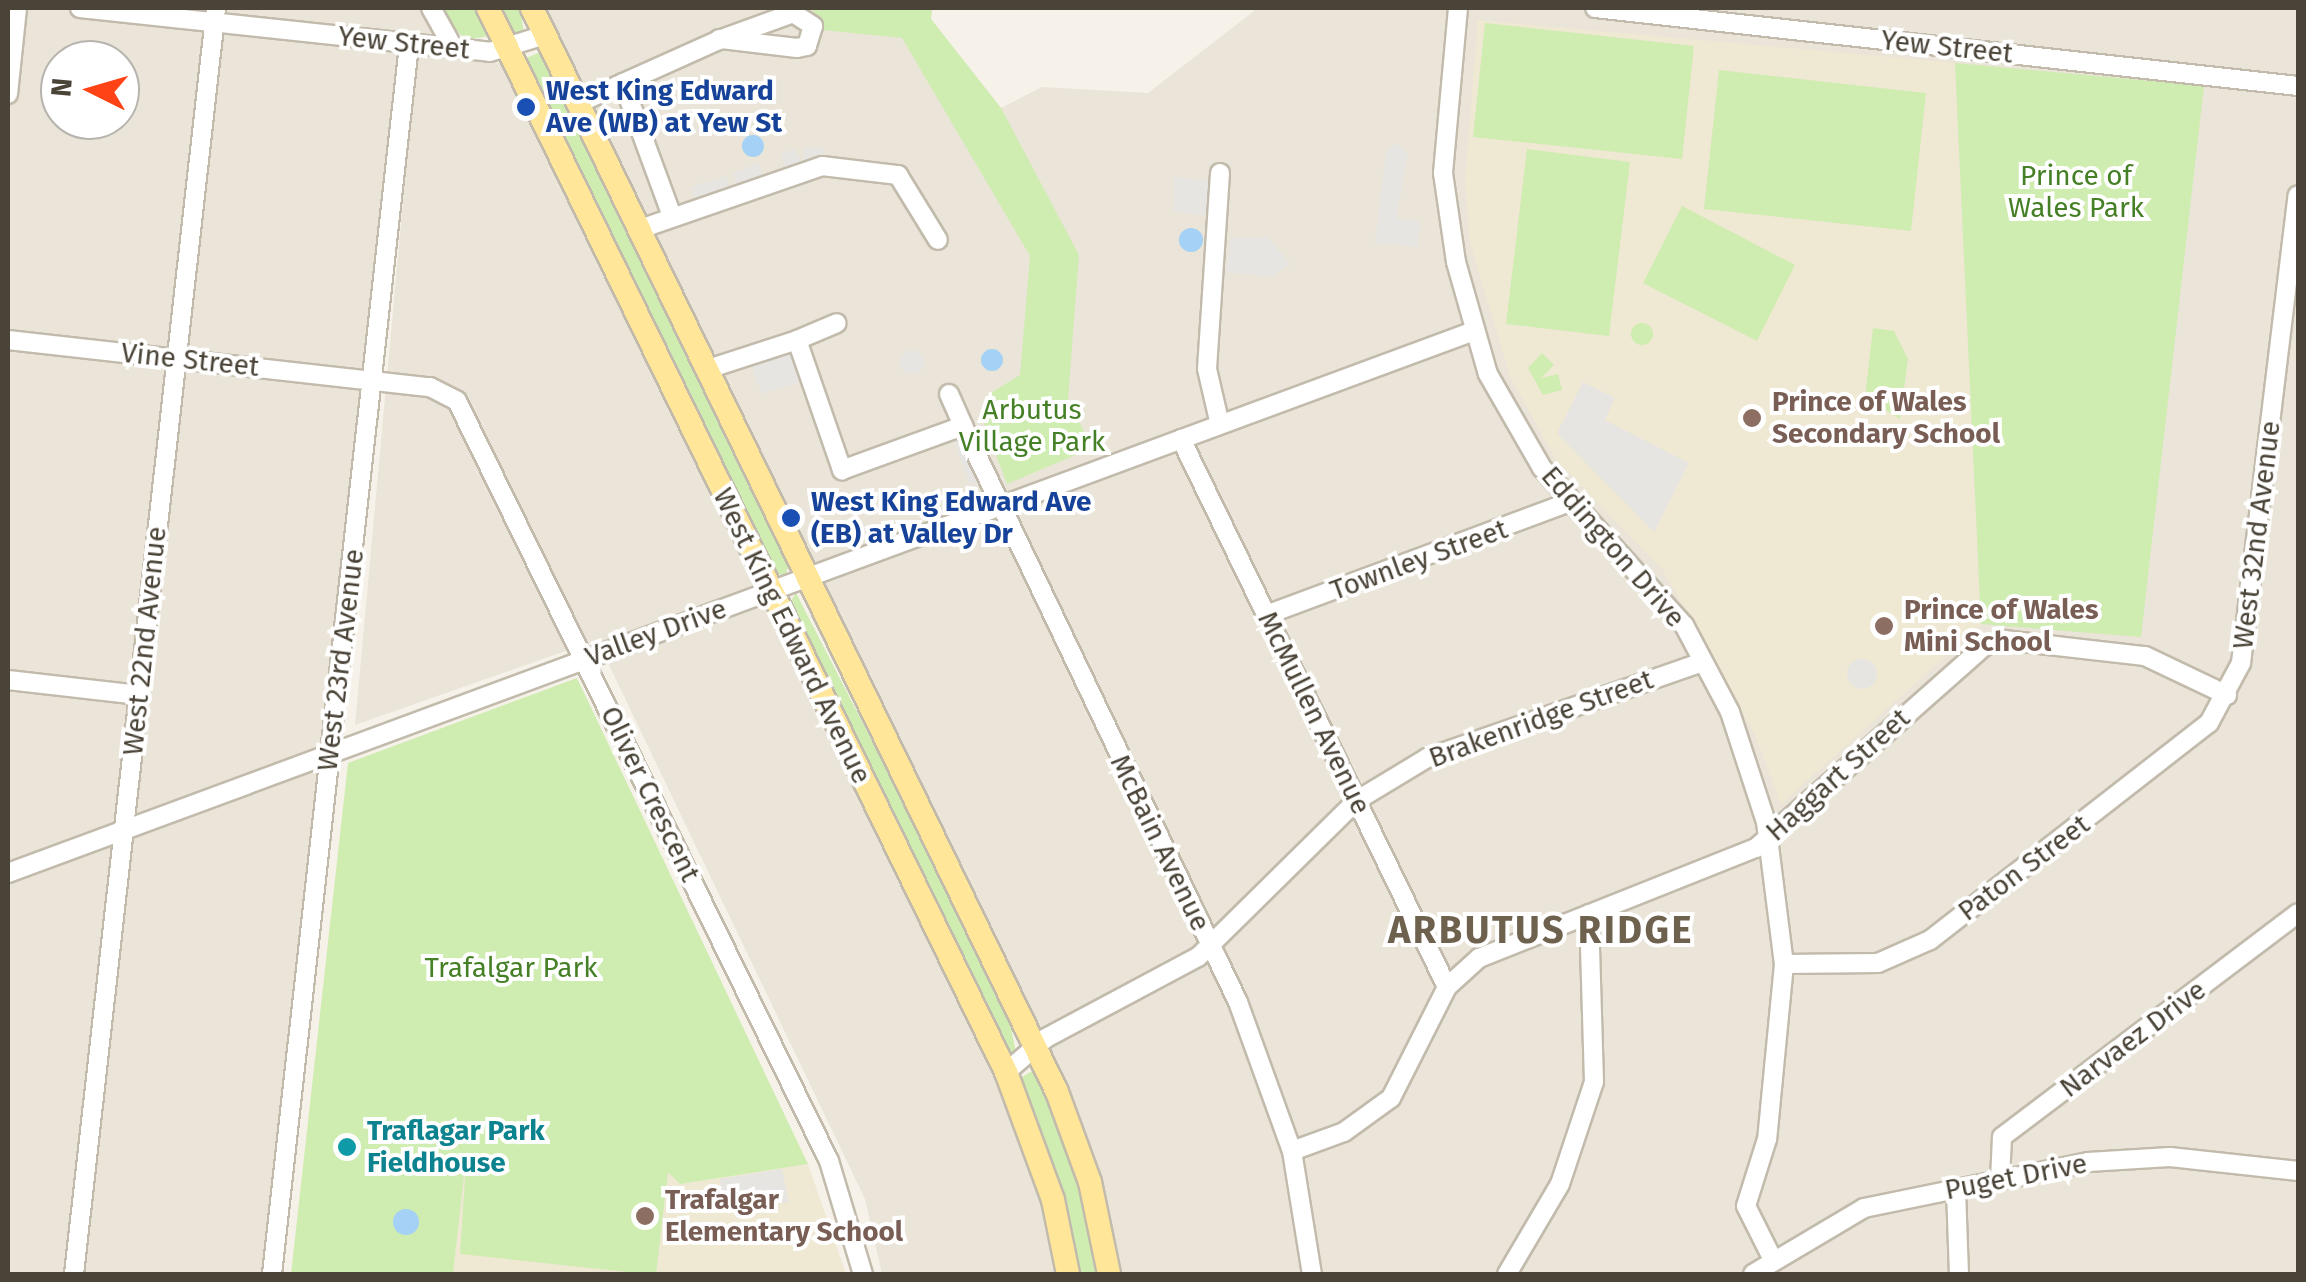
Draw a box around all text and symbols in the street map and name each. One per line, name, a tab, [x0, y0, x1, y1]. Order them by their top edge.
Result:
street label: Yew Street	[336, 19, 472, 67]
street label: Yew Street	[1879, 23, 2015, 71]
north arrow	[40, 40, 140, 140]
place label: West King Edward Ave (WB) at Yew St	[546, 74, 782, 140]
text: N	[44, 77, 79, 98]
marker: West King Edward Ave (WB) at Yew St	[515, 96, 537, 118]
park label: Prince of Wales Park	[2008, 159, 2144, 225]
street label: Vine Street	[119, 336, 261, 384]
place label: Prince of Wales Secondary School	[1772, 385, 2000, 451]
park label: Arbutus Village Park	[959, 393, 1105, 459]
marker: Prince of Wales Secondary School	[1741, 407, 1763, 429]
street label: West 32nd Avenue	[2226, 419, 2288, 651]
street label: Eddington Drive	[1534, 460, 1692, 634]
street label: West King Edward Avenue	[706, 483, 878, 789]
place label: West King Edward Ave (EB) at Valley Dr	[811, 485, 1092, 551]
marker: West King Edward Ave (EB) at Valley Dr	[780, 507, 802, 529]
street label: Townley Street	[1326, 512, 1512, 608]
street label: West 22nd Avenue	[116, 525, 174, 757]
street label: West 23rd Avenue	[311, 547, 371, 773]
street label: Valley Drive	[581, 592, 731, 674]
place label: Prince of Wales Mini School	[1904, 593, 2099, 659]
street label: McMullen Avenue	[1250, 606, 1378, 820]
marker: Prince of Wales Mini School	[1873, 615, 1895, 637]
street label: Brakenridge Street	[1424, 663, 1658, 775]
street label: Oliver Crescent	[593, 701, 707, 887]
street label: Haggart Street	[1759, 702, 1917, 848]
street label: McBain Avenue	[1103, 749, 1217, 937]
street label: Paton Street	[1952, 808, 2096, 928]
district label: ARBUTUS RIDGE	[1388, 908, 1694, 954]
park label: Trafalgar Park	[424, 951, 598, 985]
street label: Narvaez Drive	[2053, 973, 2213, 1105]
place label: Traflagar Park Fieldhouse	[367, 1114, 545, 1180]
marker: Traflagar Park Fieldhouse	[336, 1136, 358, 1158]
street label: Puget Drive	[1942, 1147, 2090, 1207]
place label: Trafalgar Elementary School	[665, 1183, 903, 1249]
marker: Trafalgar Elementary School	[634, 1205, 656, 1227]

